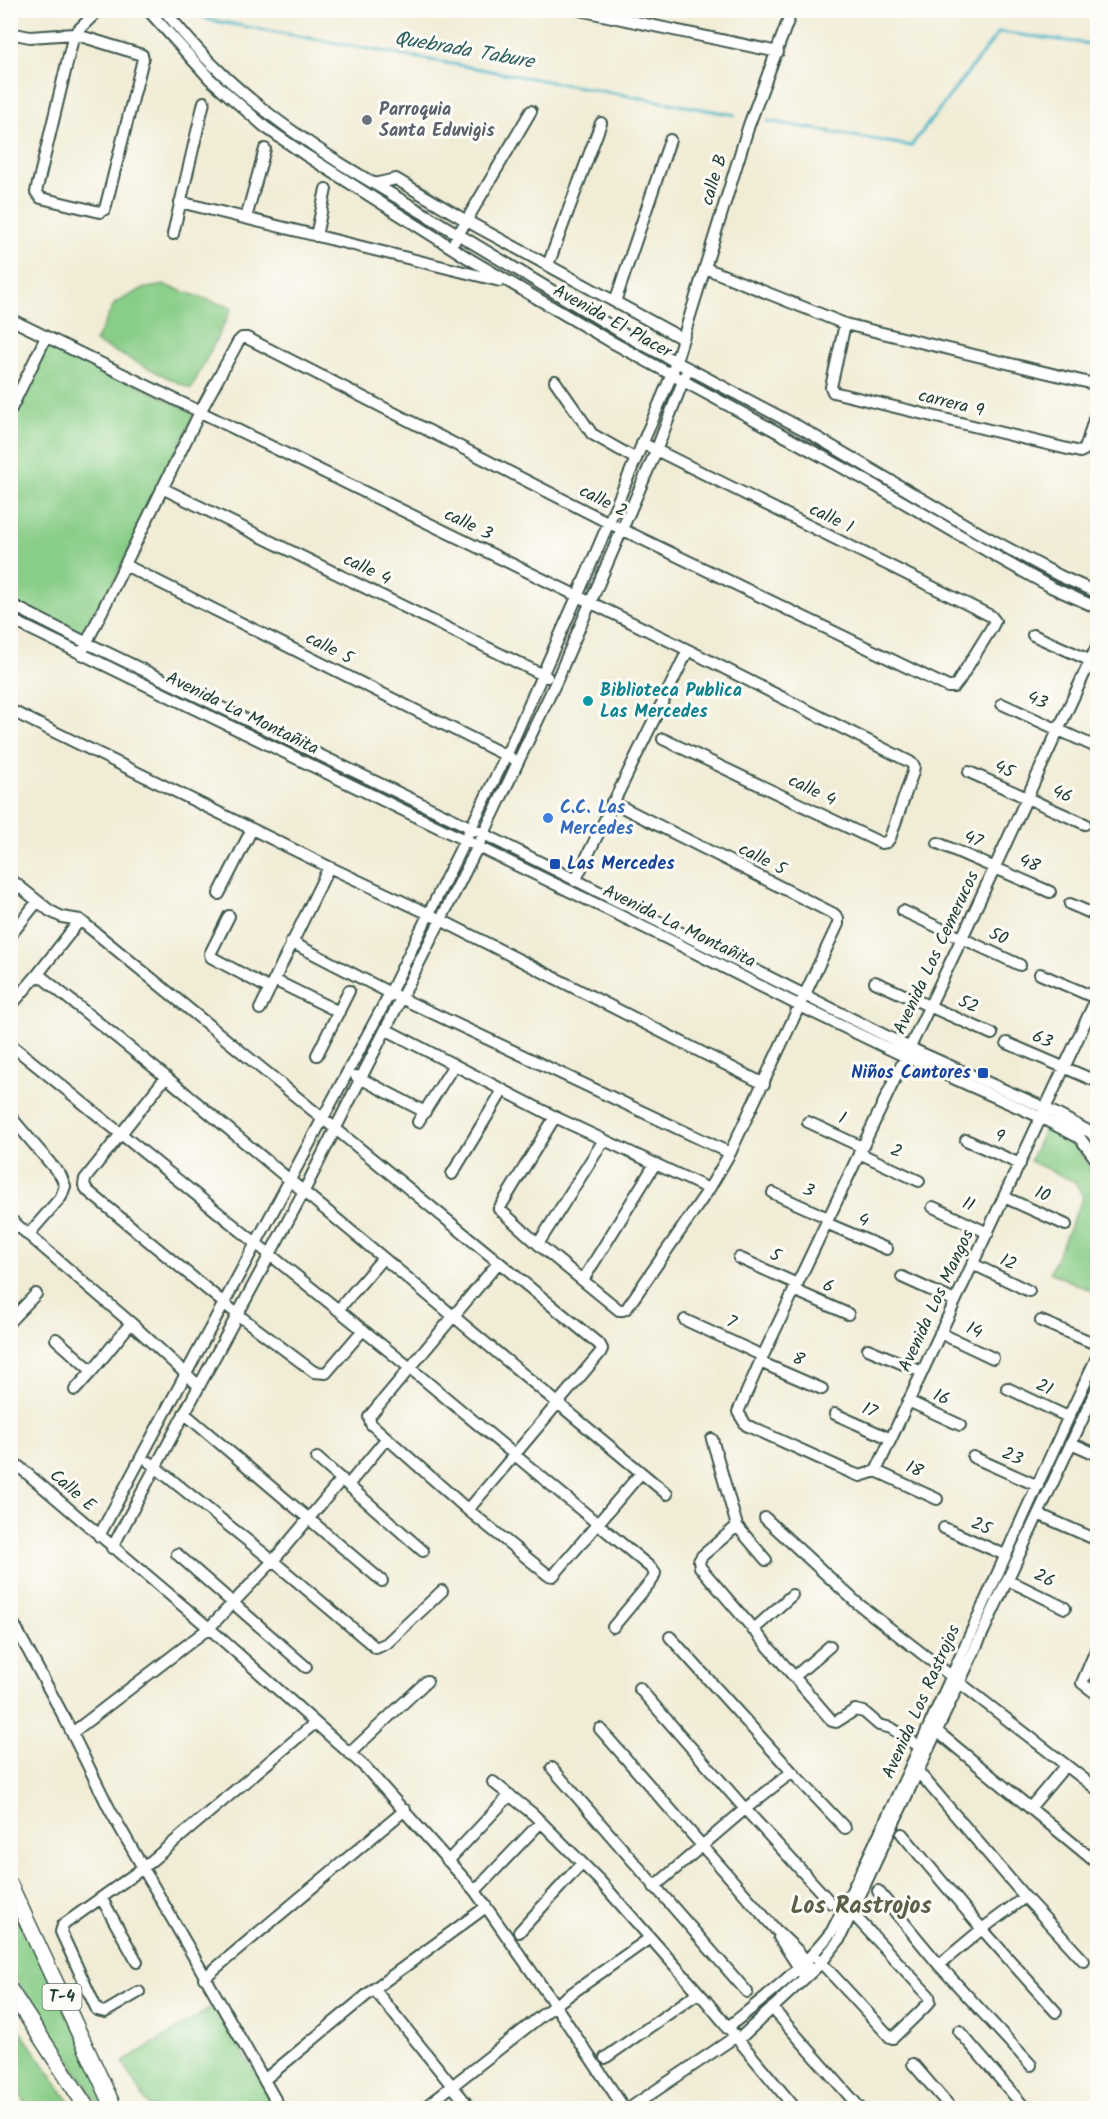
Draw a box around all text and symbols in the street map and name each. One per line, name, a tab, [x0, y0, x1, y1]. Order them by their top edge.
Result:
water label: Quebrada Tabure	[392, 23, 538, 79]
place label: Parroquia Santa Eduvigis	[379, 96, 495, 146]
marker: Parroquia Santa Eduvigis	[360, 113, 374, 127]
street label: calle B	[694, 151, 736, 209]
street label: Avenida El Placer	[547, 277, 678, 367]
street label: carrera 9	[915, 382, 987, 426]
street label: calle 2	[574, 477, 632, 527]
street label: calle 1	[804, 496, 858, 542]
street label: calle 3	[439, 501, 497, 549]
street label: calle 4	[338, 546, 396, 594]
street label: calle 5	[300, 625, 359, 674]
street label: Avenida La Montañita	[160, 664, 324, 764]
place label: Biblioteca Publica Las Mercedes	[600, 677, 742, 727]
street label: 43	[1022, 684, 1052, 718]
marker: Biblioteca Publica Las Mercedes	[581, 694, 595, 708]
street label: 45	[989, 753, 1020, 788]
street label: calle 4	[783, 767, 841, 815]
street label: 46	[1047, 778, 1077, 812]
place label: C.C. Las Mercedes	[560, 794, 634, 844]
marker: C.C. Las Mercedes	[541, 811, 555, 825]
street label: 47	[959, 823, 988, 857]
street label: calle 5	[733, 836, 792, 885]
street label: 48	[1014, 847, 1045, 882]
place label: Las Mercedes	[567, 850, 675, 879]
marker: Las Mercedes	[548, 857, 562, 871]
street label: Avenida Los Cemerucos	[886, 866, 988, 1040]
street label: Avenida La Montañita	[597, 877, 761, 977]
street label: 50	[983, 920, 1013, 954]
street label: 52	[953, 988, 983, 1022]
street label: 63	[1027, 1023, 1057, 1057]
place label: Niños Cantores	[851, 1059, 972, 1088]
marker: Niños Cantores	[976, 1066, 990, 1080]
street label: 1	[834, 1105, 850, 1133]
street label: 9	[989, 1122, 1009, 1152]
street label: 2	[885, 1137, 907, 1167]
street label: 3	[797, 1176, 819, 1206]
street label: 10	[1029, 1179, 1055, 1211]
street label: 11	[957, 1189, 979, 1221]
street label: 4	[853, 1206, 874, 1236]
street label: Avenida Los Mangos	[891, 1224, 983, 1377]
street label: 5	[765, 1241, 787, 1272]
street label: 12	[994, 1246, 1022, 1280]
street label: 6	[818, 1272, 838, 1302]
street label: 7	[721, 1308, 742, 1338]
street label: 14	[961, 1315, 987, 1347]
street label: 8	[787, 1345, 809, 1376]
street label: 21	[1030, 1371, 1058, 1405]
street label: 16	[928, 1382, 954, 1414]
street label: 17	[857, 1395, 882, 1427]
street label: 23	[997, 1440, 1027, 1474]
street label: 18	[900, 1453, 928, 1487]
street label: Calle E	[42, 1462, 102, 1520]
street label: 25	[966, 1510, 997, 1545]
street label: 26	[1028, 1561, 1060, 1597]
street label: Avenida Los Rastrojos	[875, 1620, 969, 1784]
district label: Los Rastrojos	[790, 1887, 932, 1926]
road number: T-4	[42, 1984, 82, 2010]

